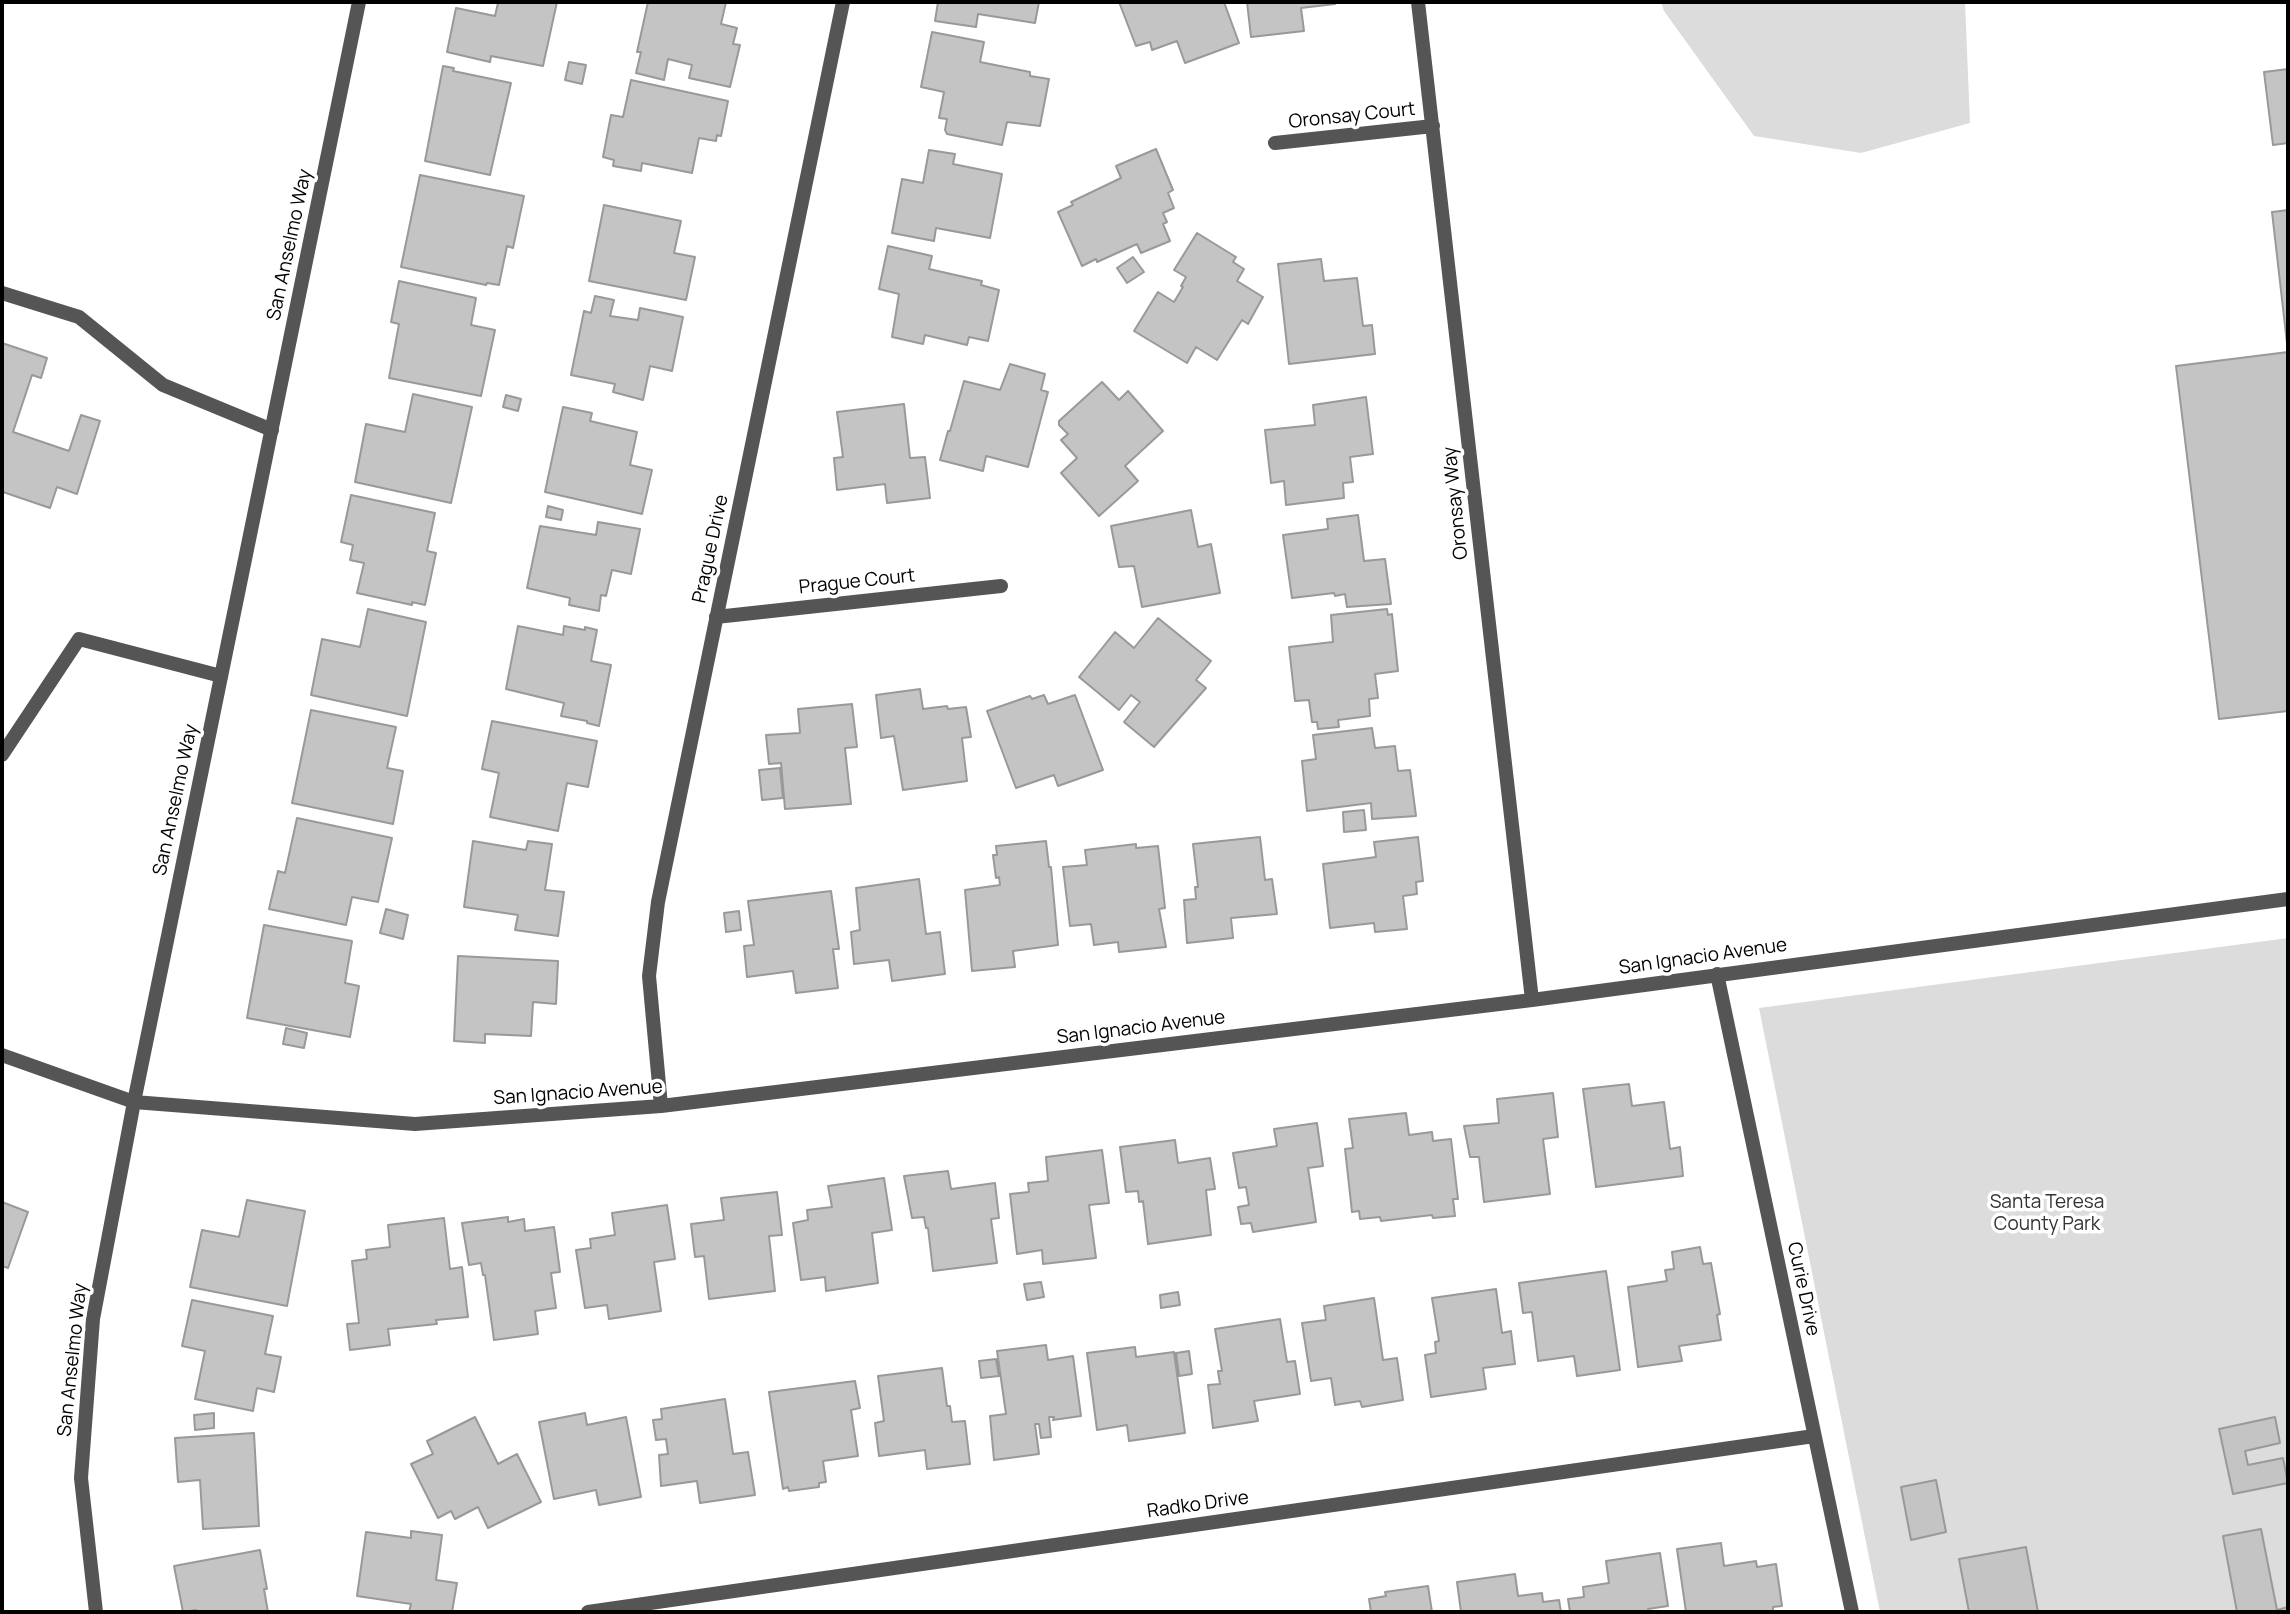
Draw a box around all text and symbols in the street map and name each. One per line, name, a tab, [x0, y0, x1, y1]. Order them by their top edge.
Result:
street label: Oronsay Court	[1288, 98, 1416, 134]
street label: San Anselmo Way	[263, 167, 317, 323]
street label: Oronsay Way	[1439, 445, 1473, 561]
street label: Prague Drive	[688, 493, 734, 605]
street label: Prague Court	[798, 565, 916, 599]
street label: San Anselmo Way	[149, 722, 203, 878]
street label: San Ignacio Avenue	[1617, 934, 1789, 980]
street label: San Ignacio Avenue	[1055, 1006, 1227, 1050]
street label: San Ignacio Avenue	[493, 1076, 663, 1110]
park label: Santa Teresa County Park	[1990, 1192, 2104, 1236]
street label: Curie Drive	[1782, 1240, 1824, 1338]
street label: San Anselmo Way	[54, 1282, 92, 1438]
street label: Radko Drive	[1146, 1487, 1250, 1523]

